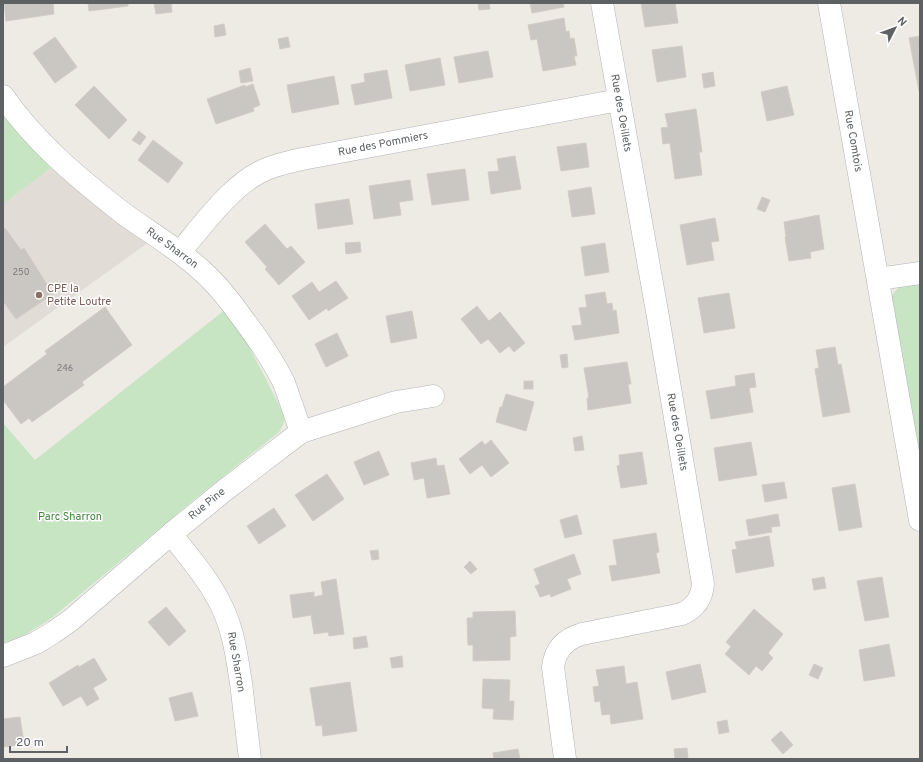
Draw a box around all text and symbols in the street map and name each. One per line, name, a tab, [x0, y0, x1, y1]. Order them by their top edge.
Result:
north arrow	[875, 8, 915, 48]
text: N	[894, 14, 910, 30]
street label: Rue des Oeillets	[607, 73, 635, 153]
street label: Rue Comtois	[841, 109, 865, 173]
street label: Rue des Pommiers	[337, 128, 429, 160]
street label: Rue Sharron	[143, 224, 201, 272]
house number: 250	[13, 267, 30, 278]
place label: CPE la Petite Loutre	[47, 282, 111, 309]
marker: CPE la Petite Loutre	[34, 290, 44, 300]
house number: 246	[57, 363, 73, 374]
street label: Rue des Oeillets	[663, 392, 691, 472]
street label: Rue Pine	[186, 485, 228, 523]
park label: Parc Sharron	[38, 510, 102, 524]
street label: Rue Sharron	[224, 631, 248, 693]
scale bar	[10, 728, 67, 754]
text: 20 m	[16, 735, 44, 751]

